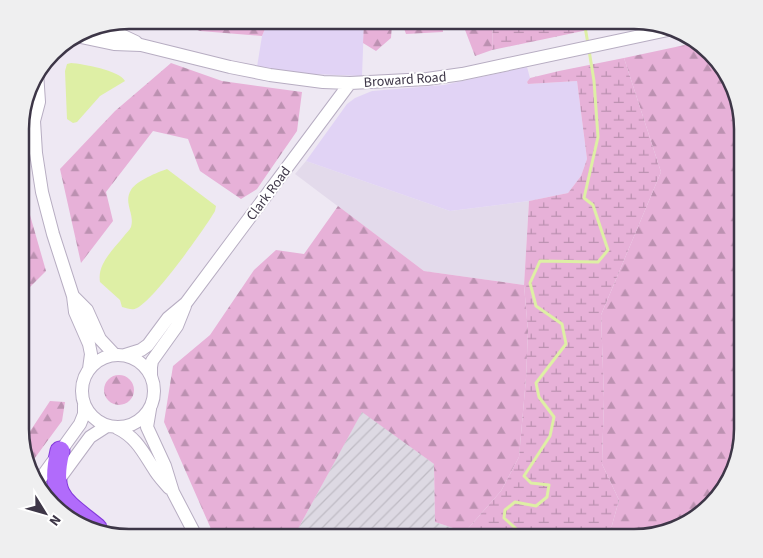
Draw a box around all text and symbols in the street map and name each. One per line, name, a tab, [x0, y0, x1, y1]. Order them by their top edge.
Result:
street label: Broward Road	[363, 67, 447, 93]
street label: Clark Road	[242, 162, 296, 225]
north arrow	[20, 488, 70, 538]
text: N	[44, 510, 65, 530]

